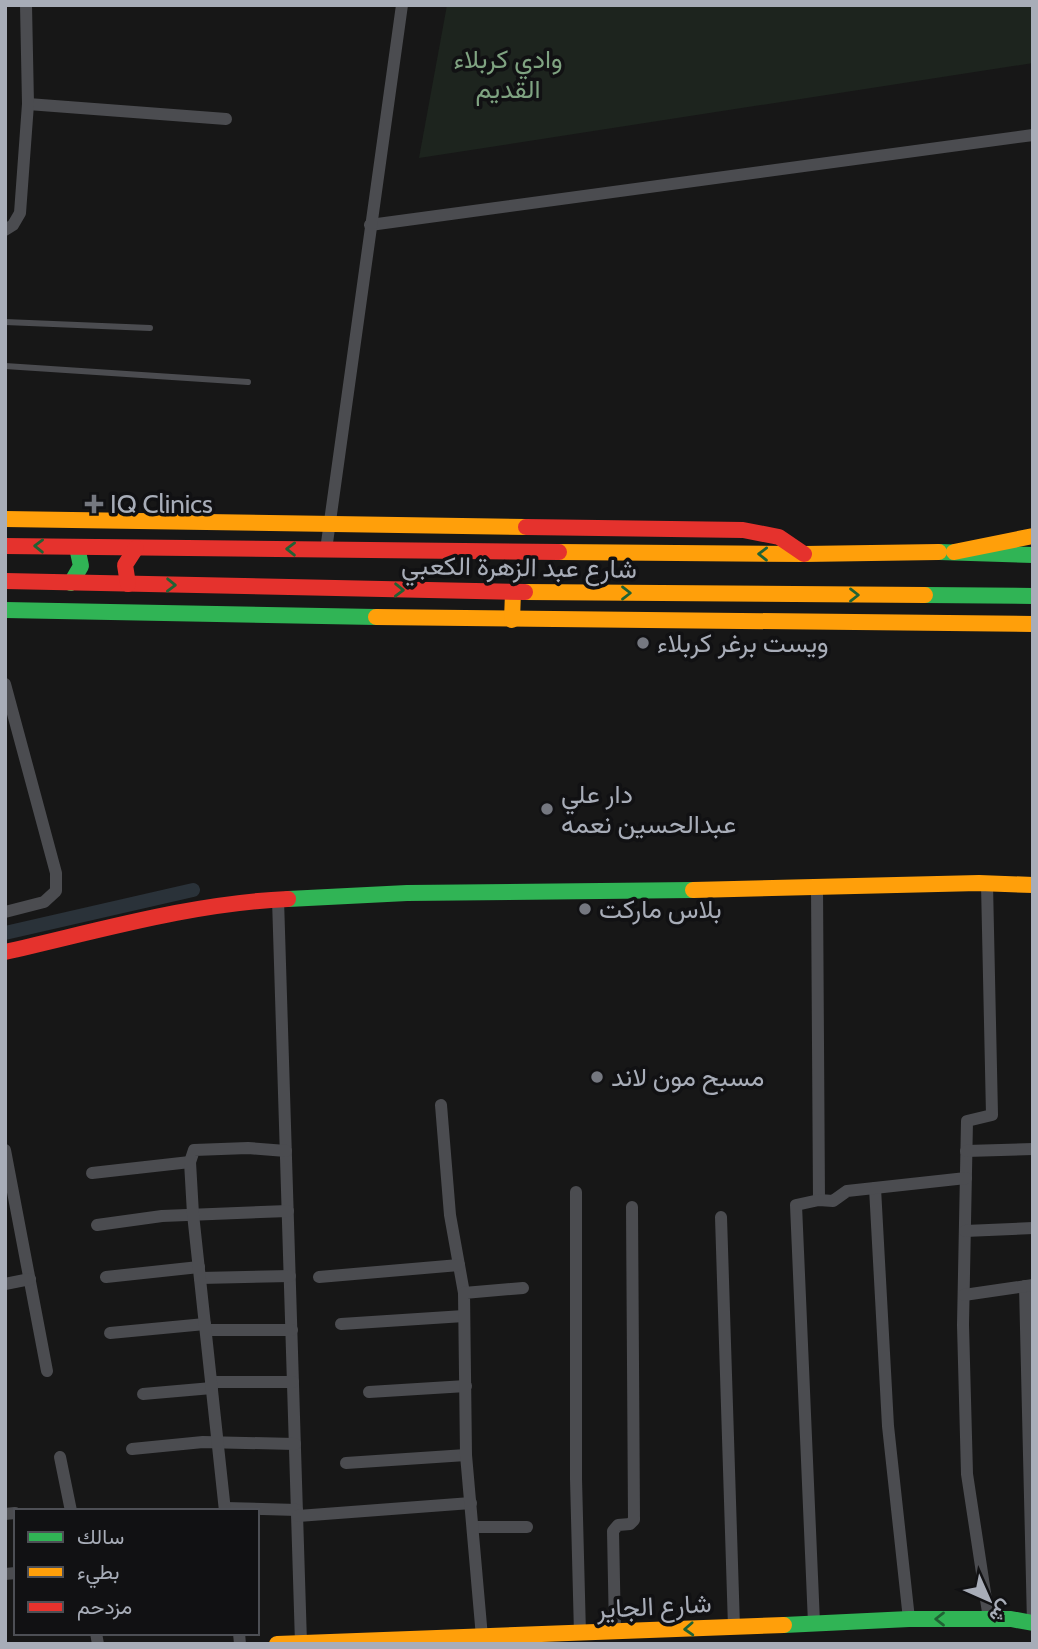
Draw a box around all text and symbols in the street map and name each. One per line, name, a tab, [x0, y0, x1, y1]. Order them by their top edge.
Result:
park label: وادي كربلاء القديم	[453, 43, 563, 106]
place label: IQ Clinics	[110, 488, 213, 520]
marker: IQ Clinics	[84, 494, 104, 514]
one-way arrow	[33, 539, 44, 554]
one-way arrow	[285, 541, 296, 557]
one-way arrow	[758, 546, 768, 562]
street label: شارع عبد الزهرة الكعبي	[401, 549, 637, 590]
one-way arrow	[167, 577, 177, 593]
one-way arrow	[394, 582, 405, 598]
one-way arrow	[622, 585, 632, 601]
one-way arrow	[849, 587, 860, 603]
place label: ويست برغر كربلاء	[657, 627, 829, 659]
marker: ويست برغر كربلاء	[635, 635, 651, 651]
place label: دار علي عبدالحسين نعمه	[561, 778, 736, 840]
marker: دار علي عبدالحسين نعمه	[539, 801, 555, 817]
place label: بلاس ماركت	[599, 893, 722, 925]
marker: بلاس ماركت	[577, 901, 593, 917]
place label: مسبح مون لاند	[611, 1061, 764, 1095]
marker: مسبح مون لاند	[589, 1069, 605, 1085]
legend	[14, 1509, 259, 1635]
text: سالك	[77, 1524, 124, 1549]
text: بطيء	[77, 1559, 120, 1589]
north arrow	[954, 1565, 1024, 1635]
street label: شارع الجاير	[595, 1587, 712, 1627]
text: مزدحم	[77, 1594, 132, 1621]
text: ش	[984, 1595, 1017, 1628]
one-way arrow	[935, 1611, 945, 1627]
one-way arrow	[683, 1621, 694, 1636]

